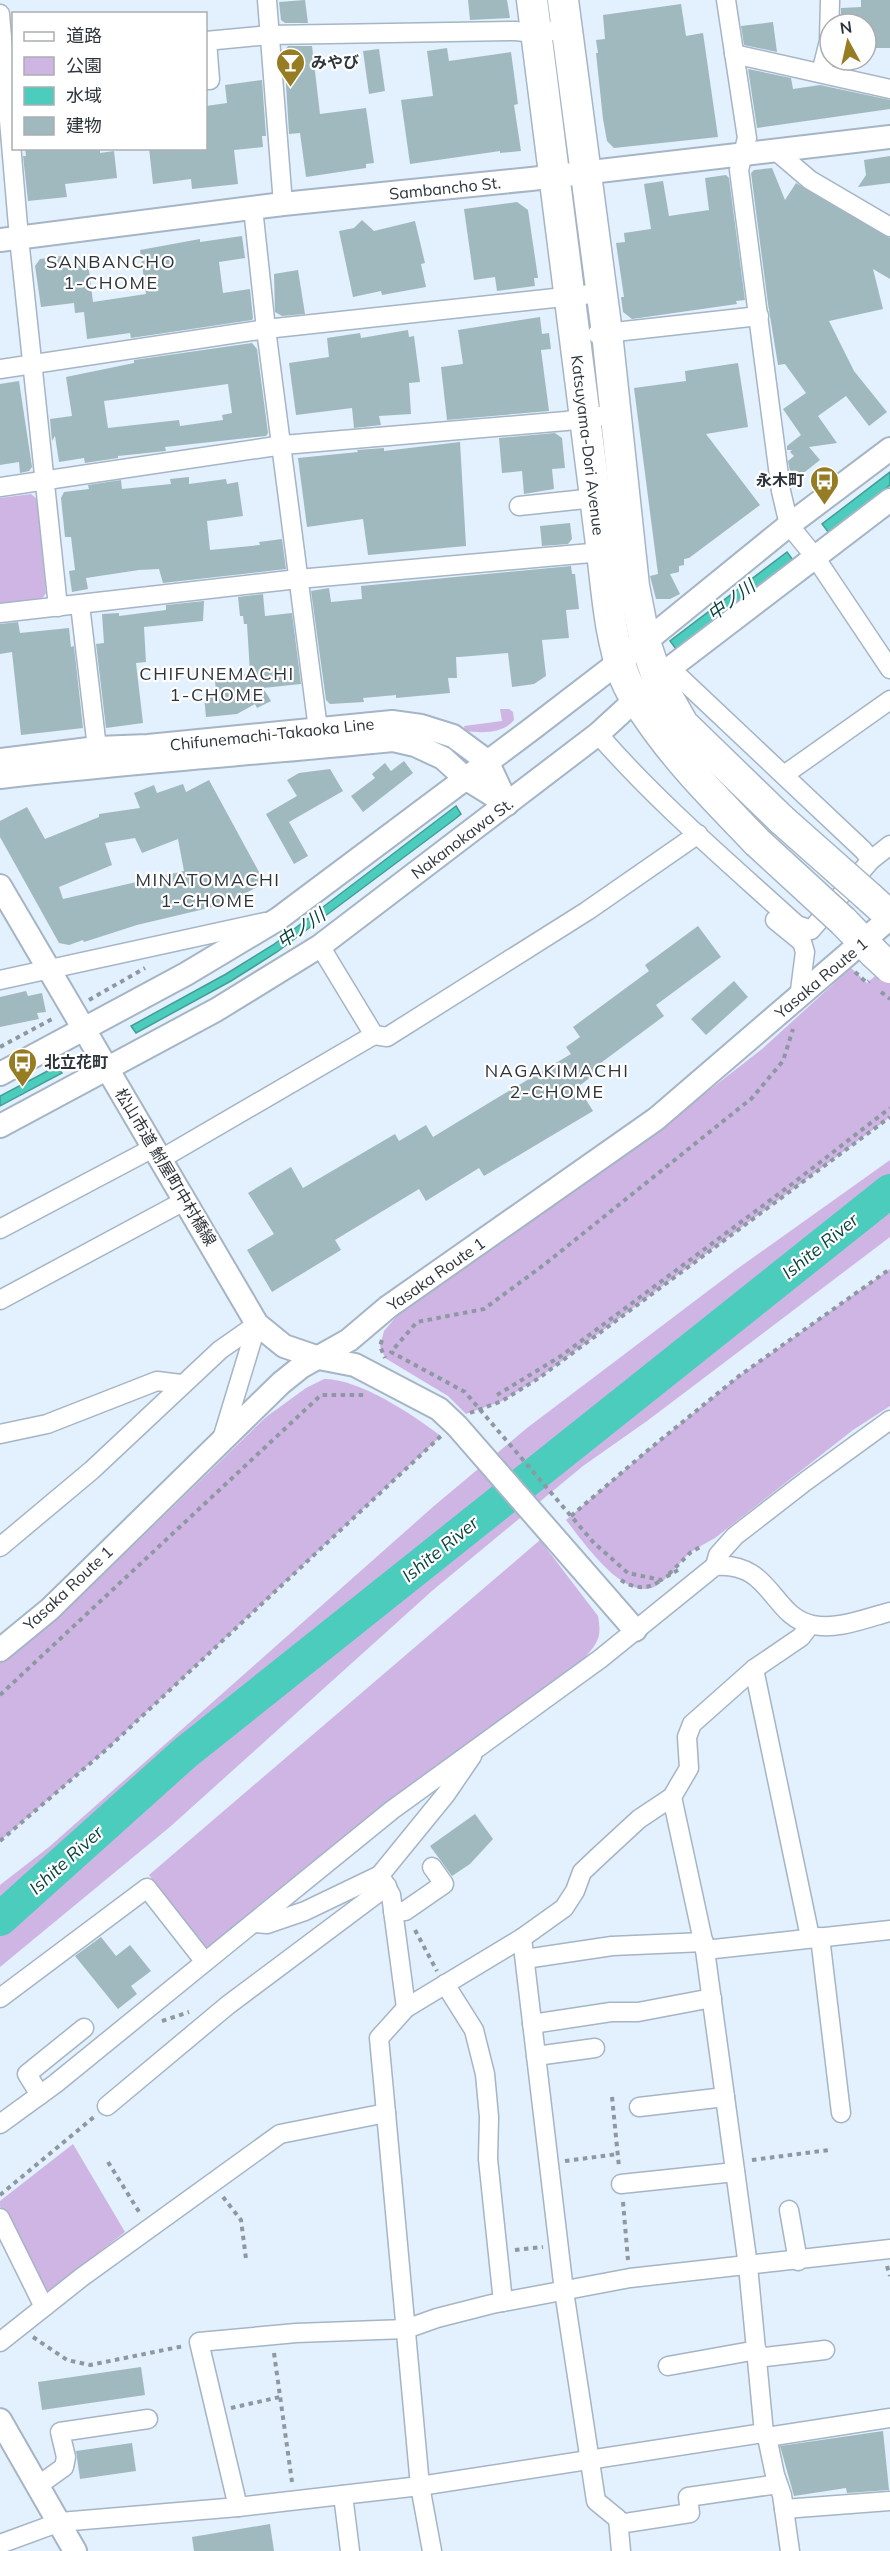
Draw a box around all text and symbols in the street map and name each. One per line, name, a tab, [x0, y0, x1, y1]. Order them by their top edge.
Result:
legend	[12, 12, 207, 150]
north arrow	[818, 12, 878, 72]
text: N	[839, 16, 853, 38]
text: 道路	[66, 24, 102, 47]
bar icon: みやび	[274, 46, 306, 88]
place label: みやび	[311, 52, 359, 72]
text: 公園	[66, 54, 102, 77]
text: 水域	[66, 84, 102, 107]
text: 建物	[66, 114, 102, 137]
street label: Sambancho St.	[388, 172, 502, 204]
district label: SANBANCHO 1-CHOME	[46, 250, 176, 294]
street label: Katsuyama-Dori Avenue	[567, 354, 609, 536]
bus stop icon: 永木町	[809, 464, 841, 506]
place label: 永木町	[756, 470, 804, 490]
water label: 中ノ川	[703, 573, 761, 625]
district label: CHIFUNEMACHI 1-CHOME	[139, 662, 295, 706]
street label: Chifunemachi-Takaoka Line	[169, 713, 375, 755]
street label: Nakanokawa St.	[407, 793, 517, 883]
district label: MINATOMACHI 1-CHOME	[135, 868, 281, 912]
water label: 中ノ川	[272, 902, 331, 953]
street label: Yasaka Route 1	[770, 933, 871, 1023]
bus stop icon: 北立花町	[7, 1046, 39, 1088]
place label: 北立花町	[44, 1052, 108, 1072]
district label: NAGAKIMACHI 2-CHOME	[485, 1059, 629, 1103]
street label: 松山市道 鮒屋町中村橋線	[111, 1085, 221, 1249]
water label: Ishite River	[777, 1207, 864, 1284]
street label: Yasaka Route 1	[382, 1233, 489, 1316]
water label: Ishite River	[397, 1510, 484, 1587]
street label: Yasaka Route 1	[18, 1542, 117, 1635]
water label: Ishite River	[24, 1820, 109, 1899]

